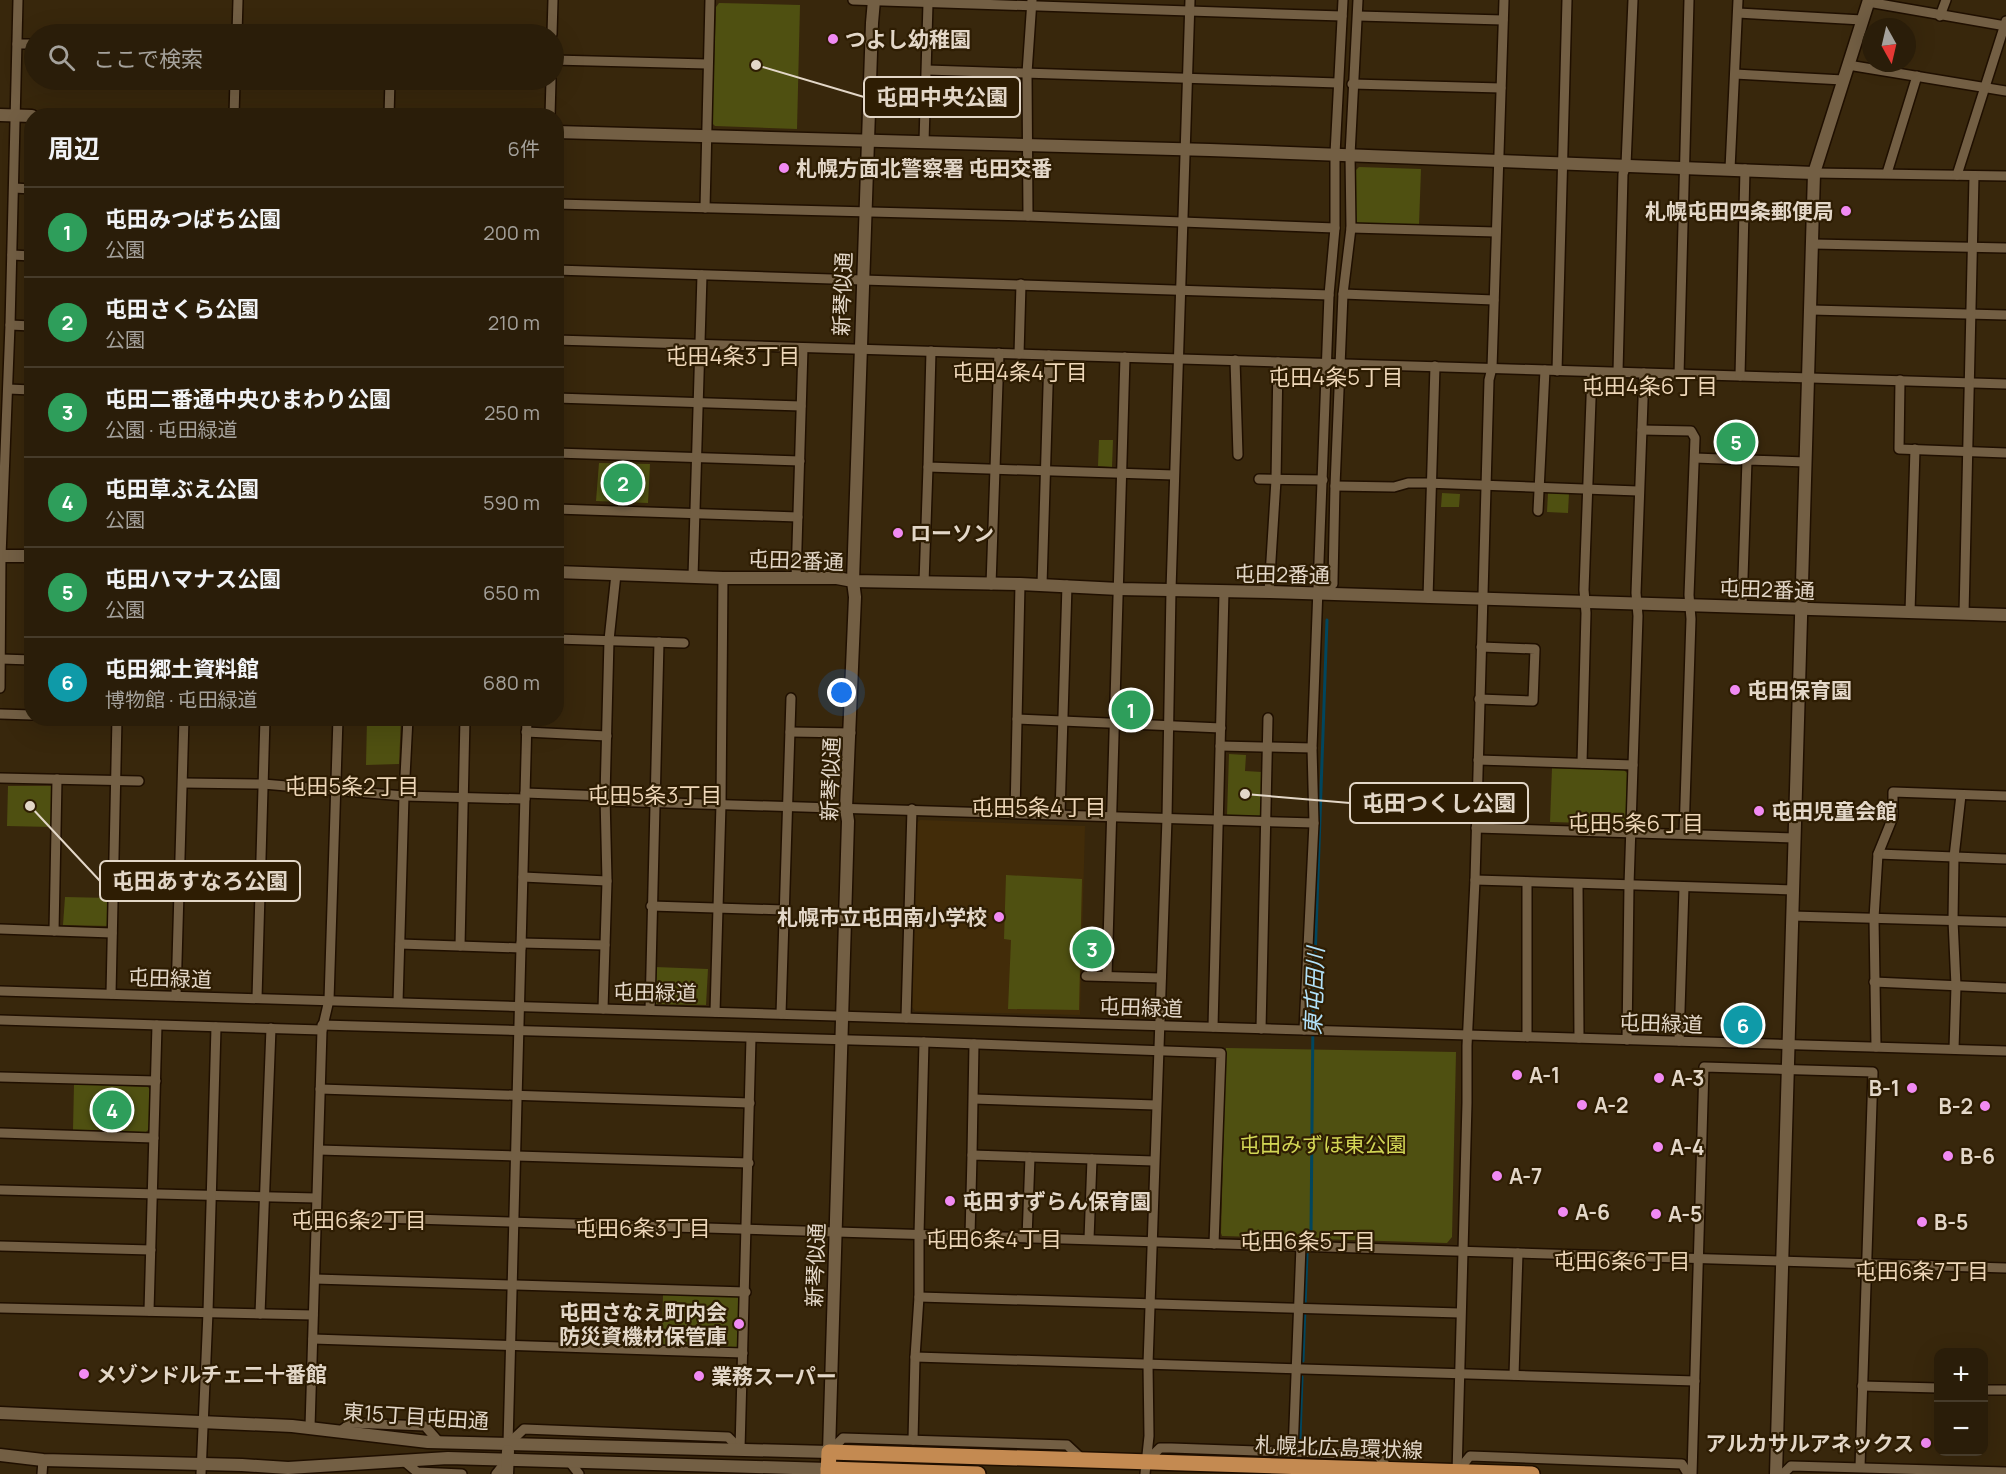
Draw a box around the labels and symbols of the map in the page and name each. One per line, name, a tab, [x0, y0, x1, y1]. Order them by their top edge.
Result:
north arrow	[1862, 18, 1916, 72]
place label: つよし幼稚園	[845, 25, 971, 53]
marker: つよし幼稚園	[826, 32, 840, 46]
callout: 屯田中央公園	[864, 77, 1020, 117]
text: 屯田中央公園	[876, 82, 1008, 112]
place label: 札幌方面北警察署 屯田交番	[796, 154, 1052, 182]
marker: 札幌方面北警察署 屯田交番	[777, 161, 791, 175]
place label: 札幌屯田四条郵便局	[1645, 197, 1834, 225]
marker: 札幌屯田四条郵便局	[1839, 204, 1853, 218]
street label: 新琴似通	[827, 252, 857, 336]
district label: 屯田4条3丁目	[665, 341, 801, 371]
district label: 屯田4条4丁目	[952, 357, 1088, 387]
district label: 屯田4条5丁目	[1268, 362, 1404, 392]
district label: 屯田4条6丁目	[1582, 371, 1718, 401]
pin: 5	[1716, 420, 1756, 464]
pin: 2	[604, 460, 642, 506]
place label: ローソン	[910, 519, 994, 547]
marker: ローソン	[891, 526, 905, 540]
street label: 屯田2番通	[748, 544, 844, 576]
street label: 屯田2番通	[1234, 559, 1330, 589]
street label: 屯田2番通	[1719, 573, 1815, 605]
place label: 屯田保育園	[1747, 676, 1852, 704]
your location	[827, 678, 856, 707]
marker: 屯田保育園	[1728, 683, 1742, 697]
pin: 1	[1112, 688, 1150, 732]
street label: 新琴似通	[815, 737, 845, 821]
district label: 屯田5条2丁目	[284, 771, 420, 801]
district label: 屯田5条3丁目	[588, 780, 722, 810]
callout: 屯田つくし公園	[1350, 783, 1528, 823]
text: 屯田つくし公園	[1362, 788, 1516, 818]
district label: 屯田5条4丁目	[971, 792, 1107, 822]
place label: 屯田児童会館	[1771, 797, 1897, 825]
marker: 屯田児童会館	[1752, 804, 1766, 818]
district label: 屯田5条6丁目	[1568, 808, 1704, 838]
callout: 屯田あすなろ公園	[100, 861, 300, 901]
text: 屯田あすなろ公園	[112, 866, 288, 896]
place label: 札幌市立屯田南小学校	[777, 903, 987, 931]
marker: 札幌市立屯田南小学校	[992, 910, 1006, 924]
pin: 3	[1072, 926, 1112, 972]
water label: 東屯田川	[1297, 945, 1331, 1036]
street label: 屯田緑道	[128, 963, 212, 993]
street label: 屯田緑道	[613, 977, 697, 1007]
street label: 屯田緑道	[1099, 992, 1183, 1022]
pin: 6	[1724, 1002, 1762, 1048]
street label: 屯田緑道	[1619, 1008, 1703, 1038]
place label: A-1	[1529, 1061, 1560, 1089]
place label: A-3	[1671, 1064, 1704, 1092]
marker: A-1	[1510, 1068, 1524, 1082]
marker: A-3	[1652, 1071, 1666, 1085]
place label: B-1	[1869, 1074, 1900, 1102]
marker: B-1	[1905, 1081, 1919, 1095]
pin: 4	[92, 1088, 132, 1132]
place label: A-2	[1594, 1091, 1629, 1119]
place label: B-2	[1938, 1092, 1973, 1120]
marker: A-2	[1575, 1098, 1589, 1112]
marker: B-2	[1978, 1099, 1992, 1113]
park label: 屯田みずほ東公園	[1239, 1130, 1407, 1158]
place label: A-4	[1670, 1133, 1705, 1161]
marker: A-4	[1651, 1140, 1665, 1154]
place label: B-6	[1960, 1142, 1995, 1170]
marker: B-6	[1941, 1149, 1955, 1163]
place label: A-7	[1509, 1162, 1542, 1190]
marker: A-7	[1490, 1169, 1504, 1183]
place label: 屯田すずらん保育園	[962, 1187, 1151, 1215]
marker: 屯田すずらん保育園	[943, 1194, 957, 1208]
place label: A-6	[1575, 1198, 1610, 1226]
place label: A-5	[1668, 1200, 1702, 1228]
district label: 屯田6条2丁目	[291, 1205, 427, 1235]
marker: A-6	[1556, 1205, 1570, 1219]
marker: A-5	[1649, 1207, 1663, 1221]
place label: B-5	[1934, 1208, 1968, 1236]
district label: 屯田6条3丁目	[575, 1213, 711, 1243]
marker: B-5	[1915, 1215, 1929, 1229]
street label: 新琴似通	[800, 1223, 830, 1307]
district label: 屯田6条4丁目	[926, 1224, 1062, 1254]
district label: 屯田6条5丁目	[1240, 1226, 1376, 1256]
district label: 屯田6条6丁目	[1553, 1246, 1691, 1276]
district label: 屯田6条7丁目	[1855, 1256, 1989, 1286]
place label: 屯田さなえ町内会 防災資機材保管庫	[559, 1298, 727, 1350]
marker: 屯田さなえ町内会 防災資機材保管庫	[732, 1317, 746, 1331]
place label: メゾンドルチェ二十番館	[96, 1360, 327, 1388]
place label: 業務スーパー	[711, 1362, 837, 1390]
marker: メゾンドルチェ二十番館	[77, 1367, 91, 1381]
marker: 業務スーパー	[692, 1369, 706, 1383]
street label: 東15丁目屯田通	[342, 1397, 490, 1435]
place label: アルカサルアネックス	[1705, 1429, 1914, 1457]
street label: 札幌北広島環状線	[1255, 1430, 1423, 1464]
marker: アルカサルアネックス	[1919, 1436, 1933, 1450]

